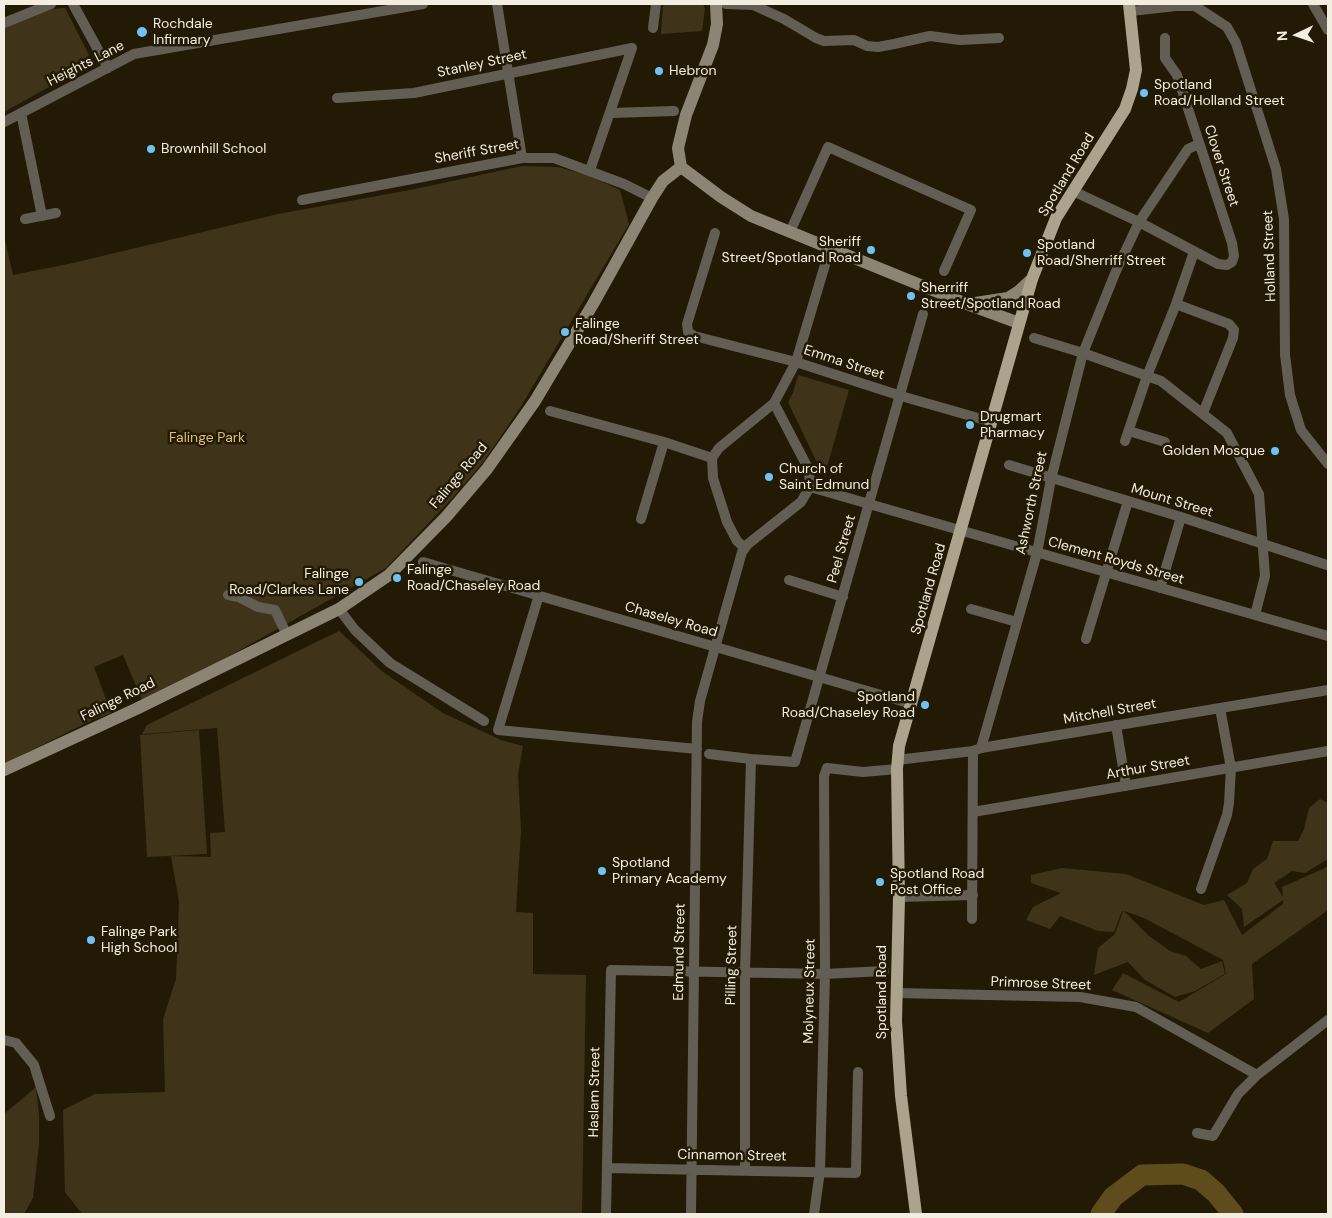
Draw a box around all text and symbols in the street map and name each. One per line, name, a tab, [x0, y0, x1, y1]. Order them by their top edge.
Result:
north arrow	[1272, 10, 1322, 60]
place label: Rochdale Infirmary	[153, 16, 213, 48]
marker: Rochdale Infirmary	[135, 25, 149, 39]
text: N	[1273, 30, 1291, 41]
street label: Heights Lane	[45, 37, 127, 91]
street label: Stanley Street	[436, 46, 528, 82]
place label: Hebron	[669, 63, 717, 79]
marker: Hebron	[653, 65, 665, 77]
place label: Spotland Road/Holland Street	[1154, 77, 1285, 110]
marker: Spotland Road/Holland Street	[1138, 87, 1150, 99]
street label: Clover Street	[1200, 123, 1242, 209]
street label: Spotland Road	[1036, 130, 1098, 220]
street label: Sheriff Street	[433, 136, 521, 168]
place label: Brownhill School	[161, 141, 266, 157]
marker: Brownhill School	[145, 143, 157, 155]
street label: Holland Street	[1260, 210, 1280, 302]
place label: Sheriff Street/Spotland Road	[722, 234, 861, 266]
place label: Spotland Road/Sherriff Street	[1037, 237, 1166, 270]
marker: Sheriff Street/Spotland Road	[865, 244, 877, 256]
marker: Spotland Road/Sherriff Street	[1021, 247, 1033, 259]
place label: Sherriff Street/Spotland Road	[921, 280, 1060, 312]
marker: Sherriff Street/Spotland Road	[905, 290, 917, 302]
place label: Falinge Road/Sheriff Street	[575, 316, 699, 348]
marker: Falinge Road/Sheriff Street	[559, 326, 571, 338]
street label: Emma Street	[802, 342, 886, 384]
place label: Drugmart Pharmacy	[980, 409, 1045, 442]
marker: Drugmart Pharmacy	[964, 419, 976, 431]
park label: Falinge Park	[169, 430, 245, 446]
street label: Falinge Road	[427, 440, 491, 512]
place label: Golden Mosque	[1163, 443, 1265, 459]
marker: Golden Mosque	[1269, 445, 1281, 457]
street label: Ashworth Street	[1013, 450, 1051, 556]
place label: Church of Saint Edmund	[779, 461, 869, 494]
marker: Church of Saint Edmund	[763, 471, 775, 483]
street label: Mount Street	[1129, 481, 1215, 521]
street label: Peel Street	[824, 513, 860, 585]
street label: Clement Royds Street	[1046, 534, 1186, 588]
street label: Spotland Road	[908, 541, 950, 637]
place label: Falinge Road/Chaseley Road	[407, 562, 540, 594]
place label: Falinge Road/Clarkes Lane	[229, 566, 349, 598]
marker: Falinge Road/Chaseley Road	[391, 572, 403, 584]
marker: Falinge Road/Clarkes Lane	[353, 576, 365, 588]
street label: Chaseley Road	[623, 599, 719, 641]
street label: Falinge Road	[78, 675, 158, 725]
place label: Spotland Road/Chaseley Road	[782, 689, 915, 722]
street label: Mitchell Street	[1062, 696, 1158, 728]
marker: Spotland Road/Chaseley Road	[919, 699, 931, 711]
street label: Arthur Street	[1105, 752, 1191, 784]
place label: Spotland Primary Academy	[612, 855, 727, 888]
marker: Spotland Primary Academy	[596, 865, 608, 877]
place label: Spotland Road Post Office	[890, 866, 984, 899]
marker: Spotland Road Post Office	[874, 876, 886, 888]
street label: Edmund Street	[671, 903, 689, 1001]
place label: Falinge Park High School	[101, 924, 177, 956]
street label: Pilling Street	[723, 925, 741, 1005]
marker: Falinge Park High School	[85, 934, 97, 946]
street label: Molyneux Street	[801, 938, 819, 1044]
street label: Spotland Road	[874, 945, 890, 1039]
street label: Primrose Street	[990, 974, 1092, 994]
street label: Haslam Street	[586, 1046, 604, 1138]
street label: Cinnamon Street	[677, 1147, 787, 1165]

